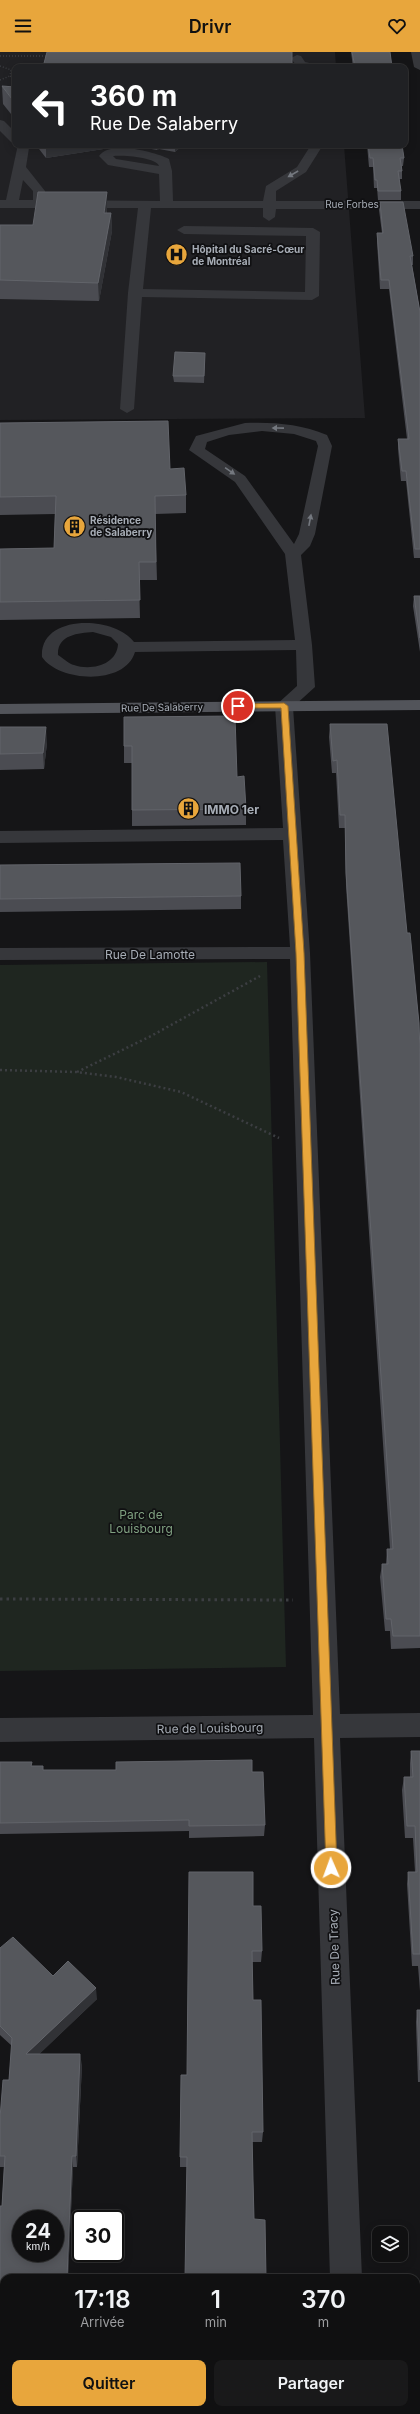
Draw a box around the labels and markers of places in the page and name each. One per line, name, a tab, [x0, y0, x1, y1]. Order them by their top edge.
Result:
hospital icon: Hôpital du Sacré-Cœur de Montréal	[163, 242, 189, 268]
place label: Hôpital du Sacré-Cœur de Montréal	[192, 243, 304, 267]
building icon: Résidence de Salaberry	[62, 513, 88, 539]
place label: Résidence de Salaberry	[90, 514, 152, 539]
pin	[221, 689, 255, 723]
building icon: IMMO 1er	[176, 796, 202, 822]
place label: IMMO 1er	[204, 802, 259, 817]

